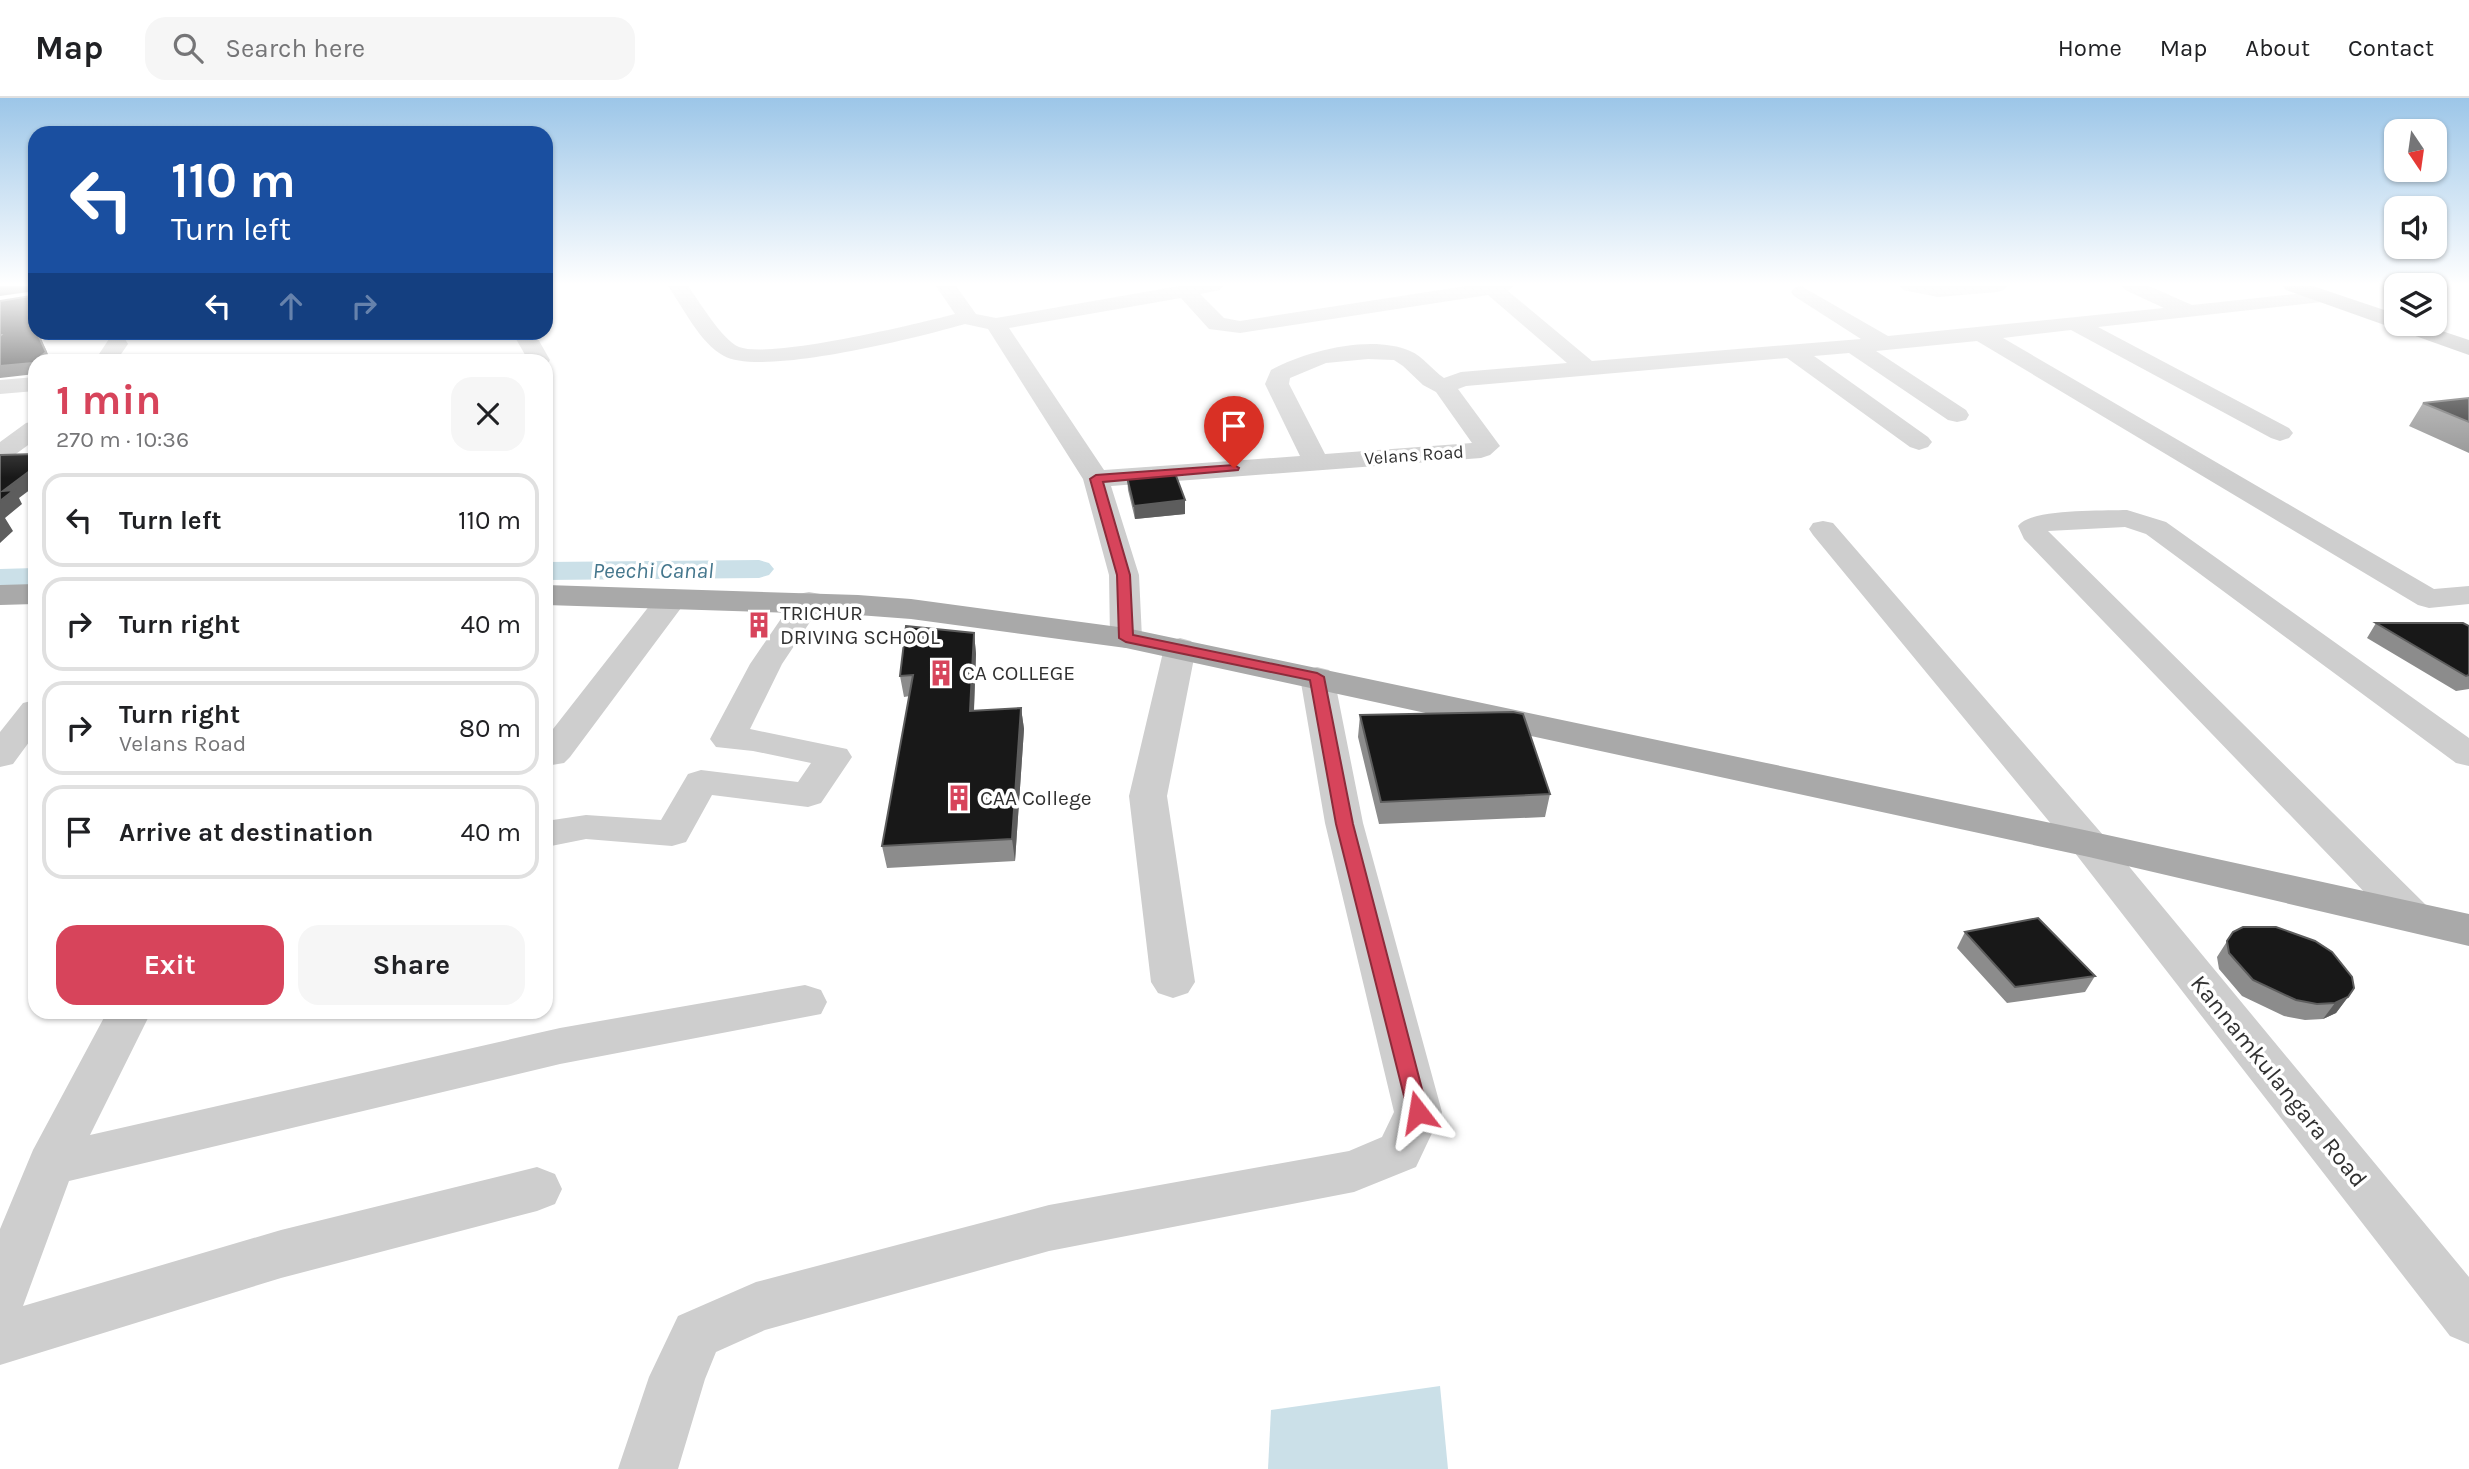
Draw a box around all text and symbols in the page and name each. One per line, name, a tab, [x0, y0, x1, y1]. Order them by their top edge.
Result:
search box	[145, 17, 635, 80]
text: Map	[35, 29, 103, 67]
icon: search	[169, 29, 207, 67]
text: Search here	[225, 33, 365, 64]
text: Home	[2058, 34, 2122, 62]
text: Map	[2160, 34, 2207, 62]
text: About	[2245, 34, 2310, 62]
text: Contact	[2348, 34, 2434, 62]
north arrow	[2384, 119, 2446, 182]
map controls	[2384, 119, 2447, 336]
text: 110 m	[171, 152, 296, 209]
icon: left	[56, 154, 147, 245]
button: sound	[2384, 196, 2447, 259]
text: Turn left	[171, 211, 291, 248]
button: layers	[2384, 273, 2447, 336]
icon: left	[199, 287, 237, 325]
icon: ahead	[272, 287, 310, 325]
icon: right	[345, 287, 383, 325]
text: 1 min	[56, 375, 161, 425]
button: close	[451, 377, 525, 451]
pin	[1204, 396, 1264, 468]
icon: arrive	[1215, 407, 1253, 445]
text: 270 m · 10:36	[56, 426, 189, 453]
street label: Velans Road	[1363, 441, 1465, 469]
icon: left	[60, 501, 98, 539]
text: Turn left	[119, 505, 221, 536]
text: 110 m	[458, 505, 521, 536]
water label: Peechi Canal	[592, 557, 714, 584]
place label: TRICHUR DRIVING SCHOOL	[780, 601, 940, 649]
icon: right	[60, 605, 98, 643]
text: Turn right	[119, 609, 240, 640]
text: 40 m	[461, 609, 521, 640]
building icon: TRICHUR DRIVING SCHOOL	[744, 610, 774, 640]
building icon: CA COLLEGE	[926, 658, 956, 688]
place label: CA COLLEGE	[962, 661, 1075, 685]
text: Turn right	[119, 699, 240, 730]
icon: right	[60, 709, 98, 747]
text: 80 m	[459, 713, 521, 744]
text: Velans Road	[119, 730, 247, 757]
building icon: CAA College	[944, 783, 974, 813]
place label: CAA College	[980, 786, 1092, 810]
icon: arrive	[60, 813, 98, 851]
text: Arrive at destination	[119, 817, 373, 848]
text: 40 m	[461, 817, 521, 848]
button: Exit	[56, 925, 284, 1005]
button: Share	[298, 925, 525, 1005]
street label: Kannamkulangara Road	[2185, 969, 2373, 1193]
position arrow	[1381, 1075, 1455, 1149]

